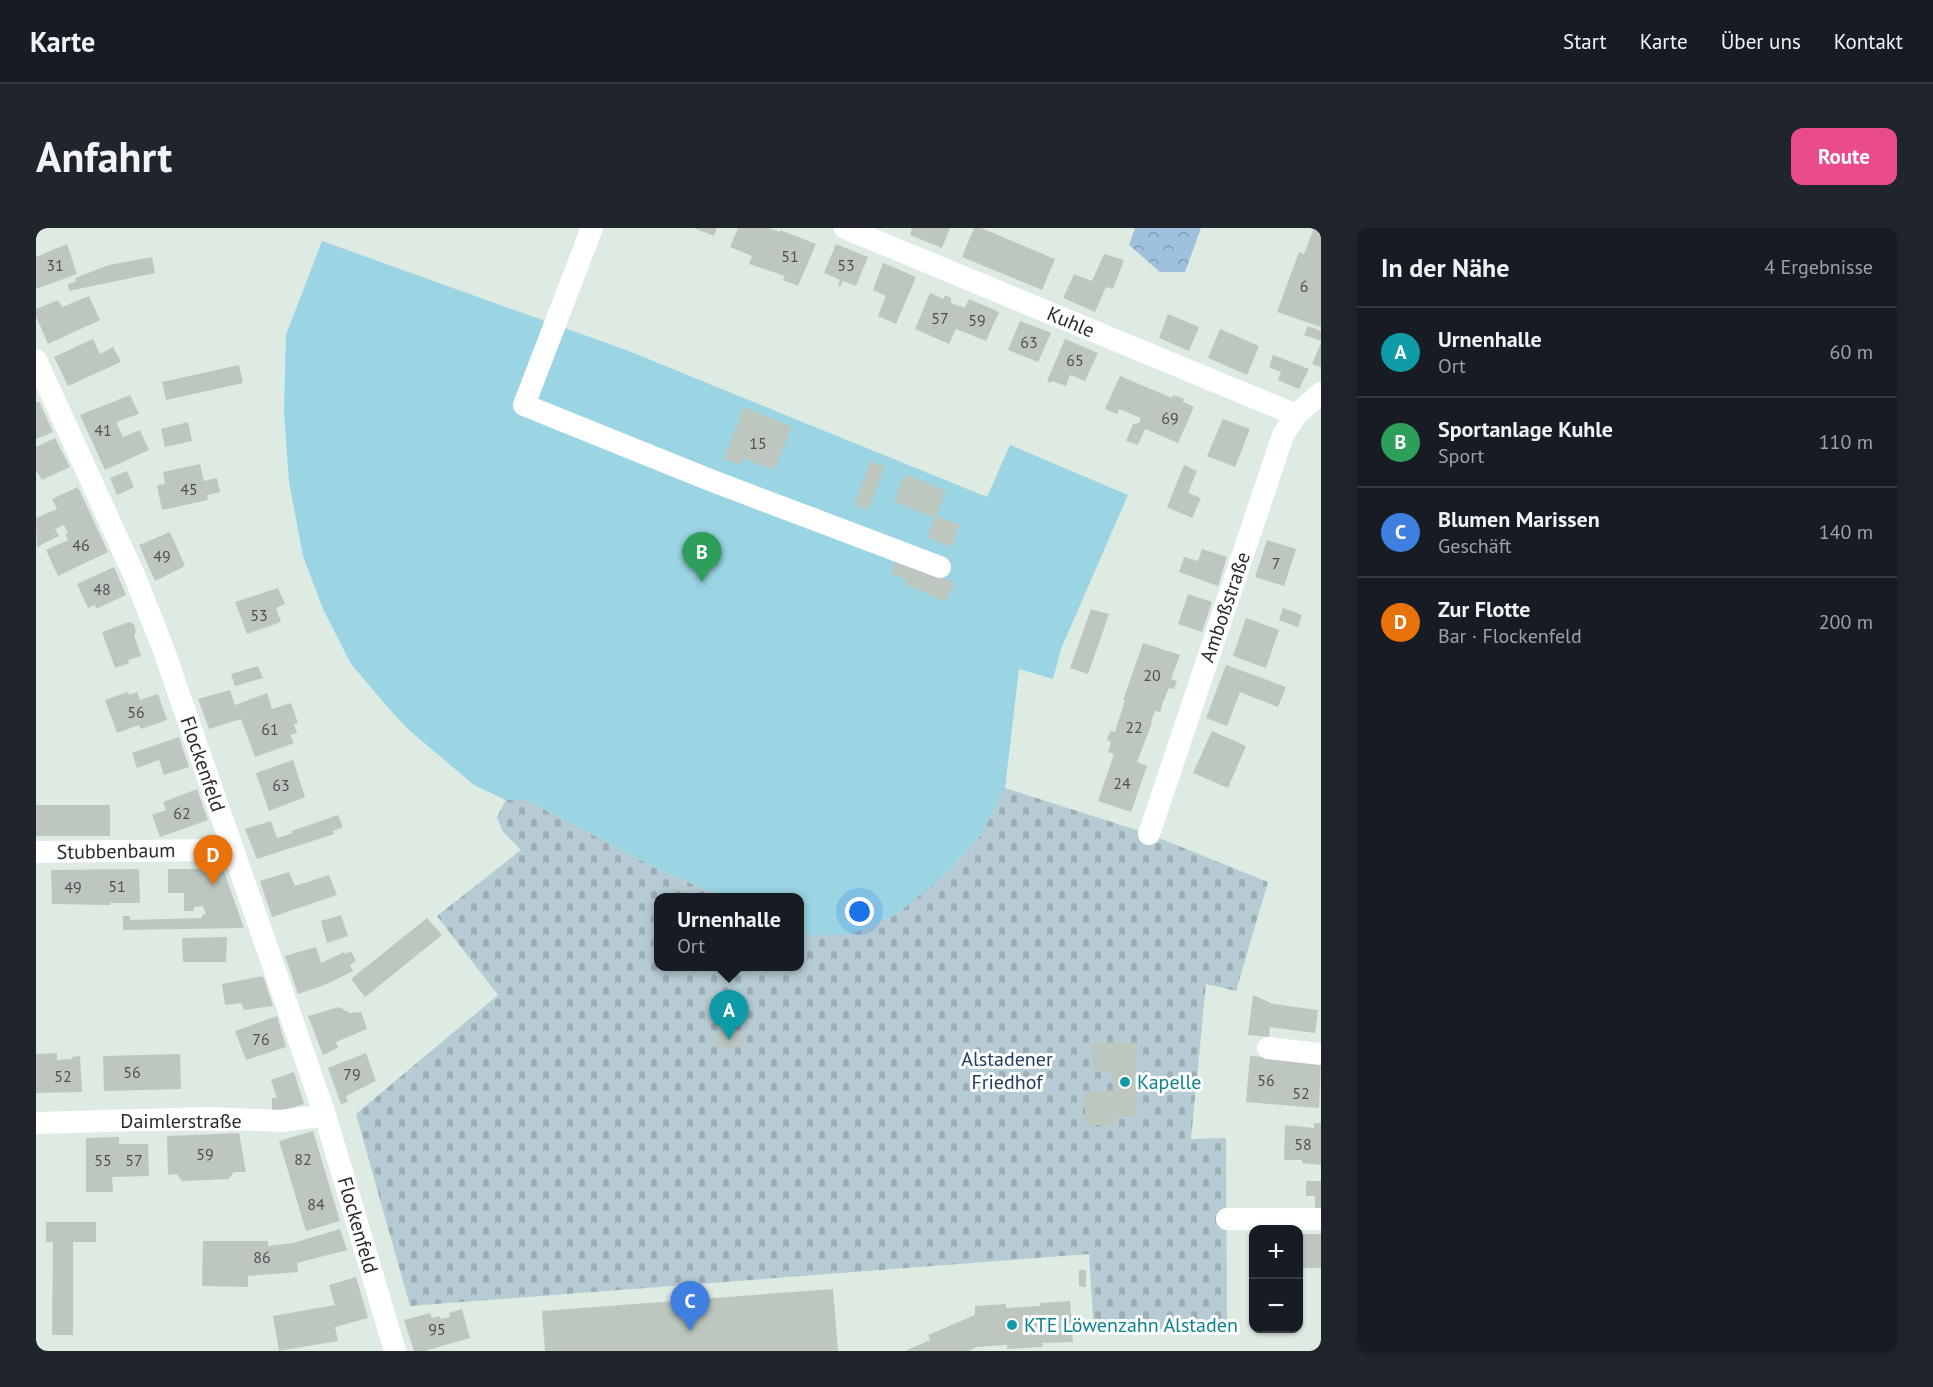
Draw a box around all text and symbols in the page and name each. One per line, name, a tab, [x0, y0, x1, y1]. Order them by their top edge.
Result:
text: Karte	[30, 23, 95, 60]
text: Start	[1563, 28, 1607, 55]
text: Karte	[1640, 28, 1688, 55]
text: Über uns	[1721, 28, 1801, 55]
text: Kontakt	[1834, 28, 1903, 55]
button: Route	[1791, 128, 1897, 185]
text: Anfahrt	[36, 129, 172, 184]
house number: 51	[781, 246, 799, 266]
text: In der Nähe	[1381, 251, 1509, 284]
text: 4 Ergebnisse	[1764, 254, 1873, 280]
house number: 31	[46, 255, 64, 275]
house number: 53	[837, 255, 855, 275]
house number: 6	[1300, 276, 1308, 296]
street label: Kuhle	[1043, 300, 1099, 344]
house number: 57	[931, 308, 949, 328]
house number: 59	[968, 310, 986, 330]
text: Urnenhalle	[1438, 325, 1542, 353]
house number: 63	[1020, 332, 1038, 352]
text: A	[1394, 339, 1407, 365]
text: 60 m	[1830, 339, 1873, 365]
house number: 65	[1066, 350, 1084, 370]
text: Ort	[1438, 353, 1466, 379]
house number: 69	[1161, 408, 1179, 428]
text: Sportanlage Kuhle	[1438, 415, 1613, 443]
house number: 41	[94, 420, 112, 440]
text: B	[1395, 429, 1406, 455]
text: 110 m	[1819, 429, 1873, 455]
house number: 15	[749, 433, 767, 453]
text: Sport	[1438, 443, 1484, 469]
house number: 45	[180, 479, 198, 499]
text: Blumen Marissen	[1438, 505, 1600, 533]
text: C	[1395, 519, 1406, 545]
text: 140 m	[1819, 519, 1873, 545]
pin: B	[682, 532, 722, 582]
text: Geschäft	[1438, 533, 1512, 559]
house number: 46	[72, 535, 90, 555]
house number: 49	[153, 546, 171, 566]
street label: Amboßstraße	[1194, 548, 1256, 666]
house number: 7	[1272, 553, 1280, 573]
house number: 48	[93, 579, 111, 599]
text: Zur Flotte	[1438, 595, 1530, 623]
house number: 53	[250, 605, 268, 625]
text: D	[1394, 609, 1407, 635]
text: 200 m	[1819, 609, 1873, 635]
text: Bar · Flockenfeld	[1438, 623, 1582, 649]
house number: 20	[1143, 665, 1161, 685]
house number: 56	[127, 702, 145, 722]
street label: Flockenfeld	[175, 713, 231, 815]
house number: 22	[1125, 717, 1143, 737]
house number: 61	[261, 719, 279, 739]
house number: 24	[1113, 773, 1131, 793]
house number: 63	[272, 775, 290, 795]
house number: 62	[173, 803, 191, 823]
pin: D	[194, 836, 232, 885]
street label: Stubbenbaum	[56, 837, 176, 865]
house number: 51	[108, 876, 126, 896]
house number: 49	[64, 877, 82, 897]
popup	[654, 893, 804, 971]
your location	[845, 897, 874, 926]
text: Urnenhalle	[677, 905, 781, 933]
text: Ort	[677, 933, 705, 959]
pin: A	[710, 990, 748, 1040]
house number: 76	[252, 1029, 270, 1049]
park label: Alstadener Friedhof	[961, 1046, 1053, 1095]
house number: 56	[123, 1062, 141, 1082]
house number: 79	[343, 1064, 361, 1084]
house number: 52	[54, 1066, 72, 1086]
place label: Kapelle	[1137, 1069, 1201, 1095]
house number: 56	[1257, 1070, 1275, 1090]
marker: Kapelle	[1118, 1075, 1132, 1089]
house number: 52	[1292, 1083, 1310, 1103]
street label: Daimlerstraße	[120, 1108, 242, 1134]
house number: 58	[1294, 1134, 1312, 1154]
house number: 59	[196, 1144, 214, 1164]
house number: 82	[294, 1149, 312, 1169]
house number: 55	[94, 1150, 112, 1170]
house number: 57	[125, 1150, 143, 1170]
street label: Flockenfeld	[332, 1174, 384, 1276]
house number: 84	[307, 1194, 325, 1214]
map controls	[1249, 1225, 1303, 1333]
button: +	[1249, 1225, 1303, 1279]
house number: 86	[253, 1247, 271, 1267]
button: −	[1249, 1279, 1303, 1333]
pin: C	[670, 1282, 710, 1331]
place label: KTE Löwenzahn Alstaden	[1024, 1312, 1238, 1338]
marker: KTE Löwenzahn Alstaden	[1005, 1318, 1019, 1332]
house number: 95	[428, 1319, 446, 1339]

